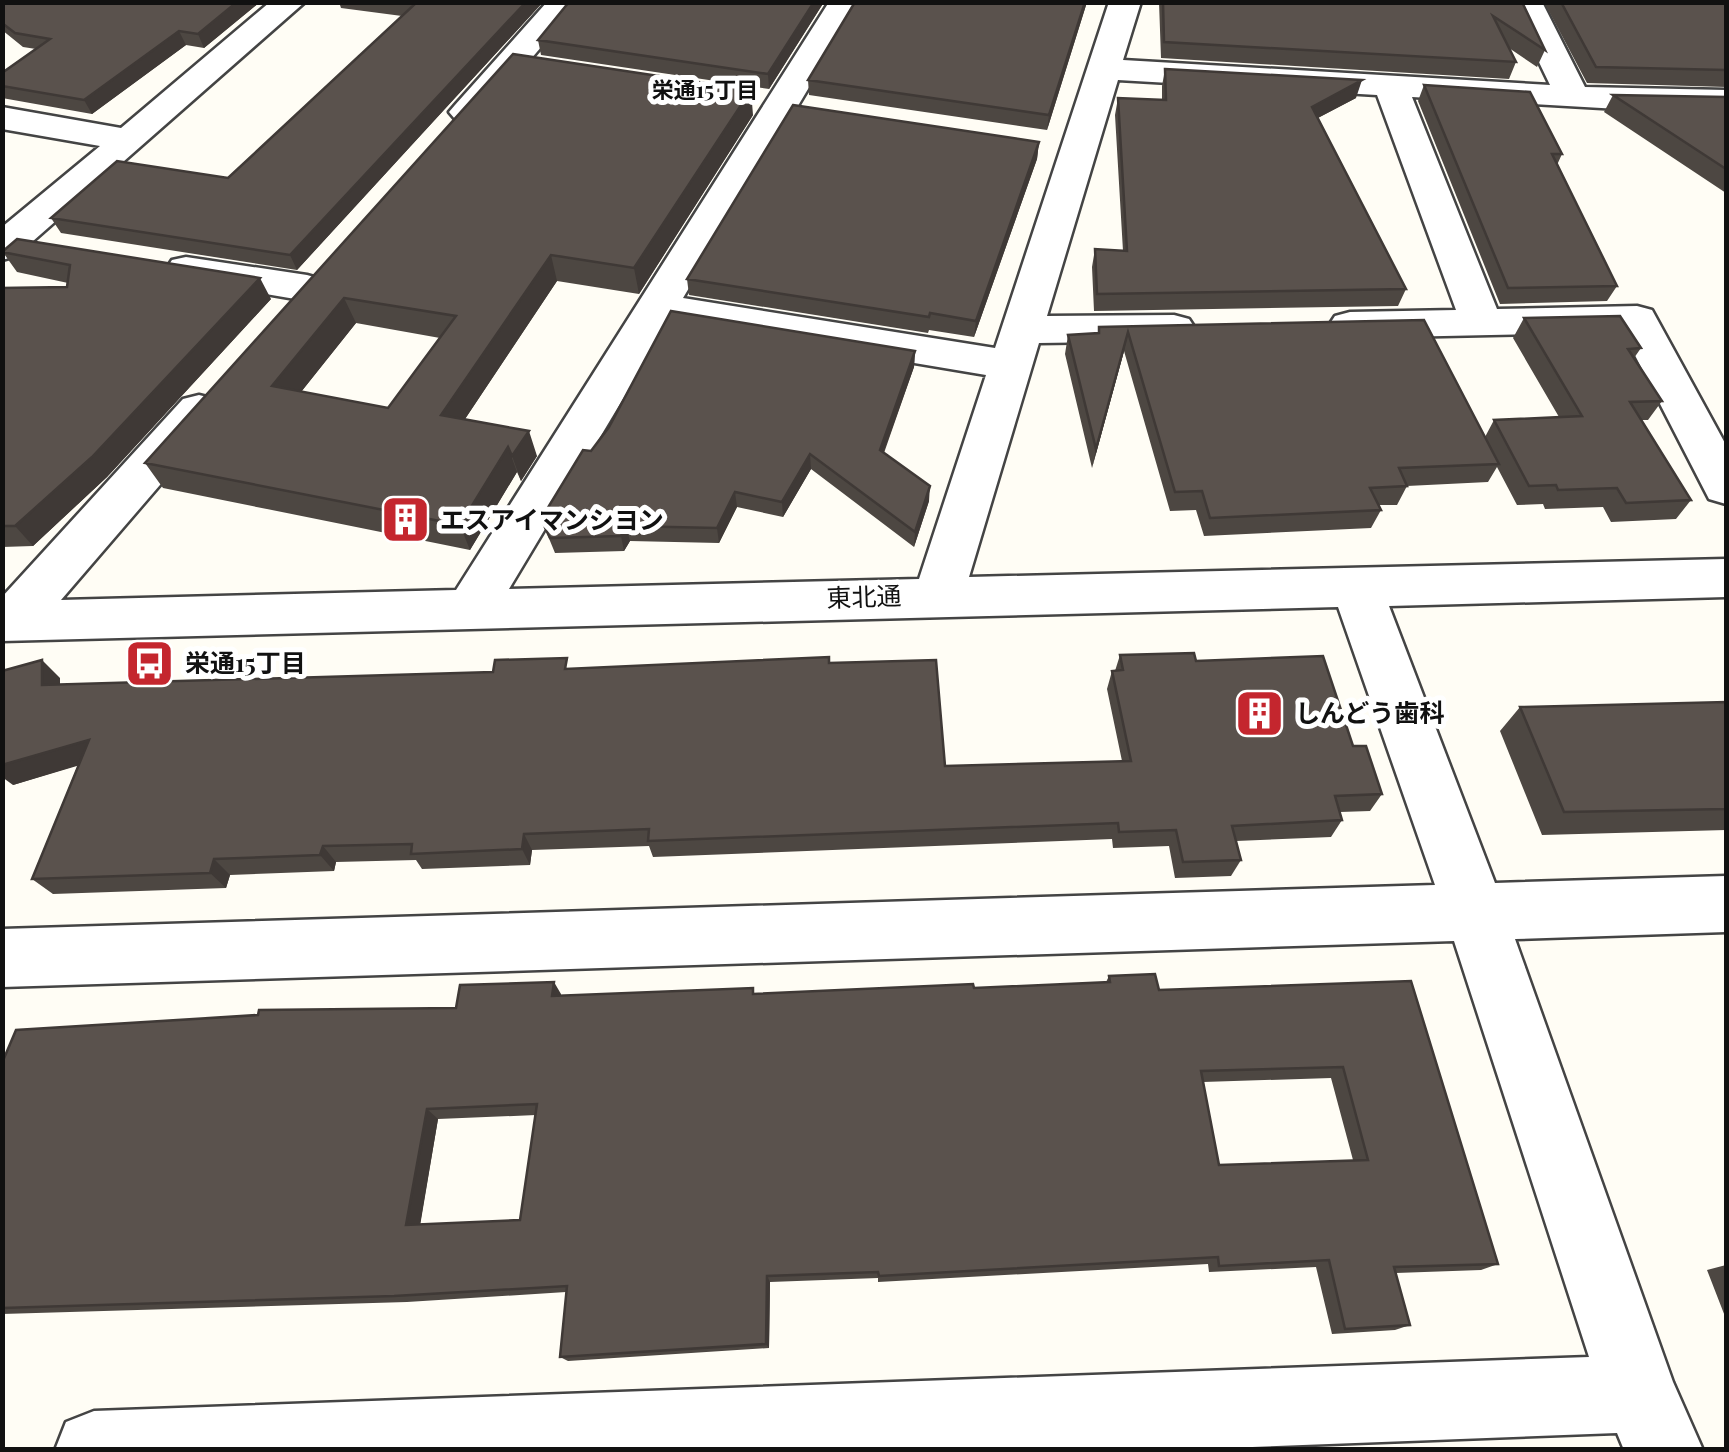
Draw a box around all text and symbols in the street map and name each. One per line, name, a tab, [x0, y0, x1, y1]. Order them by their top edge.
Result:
district label: 栄通15丁目	[652, 74, 758, 104]
building icon: エスアイマンシヨン	[379, 494, 431, 546]
place label: エスアイマンシヨン	[440, 502, 664, 535]
street label: 東北通	[826, 578, 902, 613]
bus stop icon: 栄通15丁目	[124, 637, 176, 689]
place label: 栄通15丁目	[185, 645, 306, 678]
building icon: しんどう歯科	[1234, 687, 1286, 739]
place label: しんどう歯科	[1295, 695, 1444, 728]

